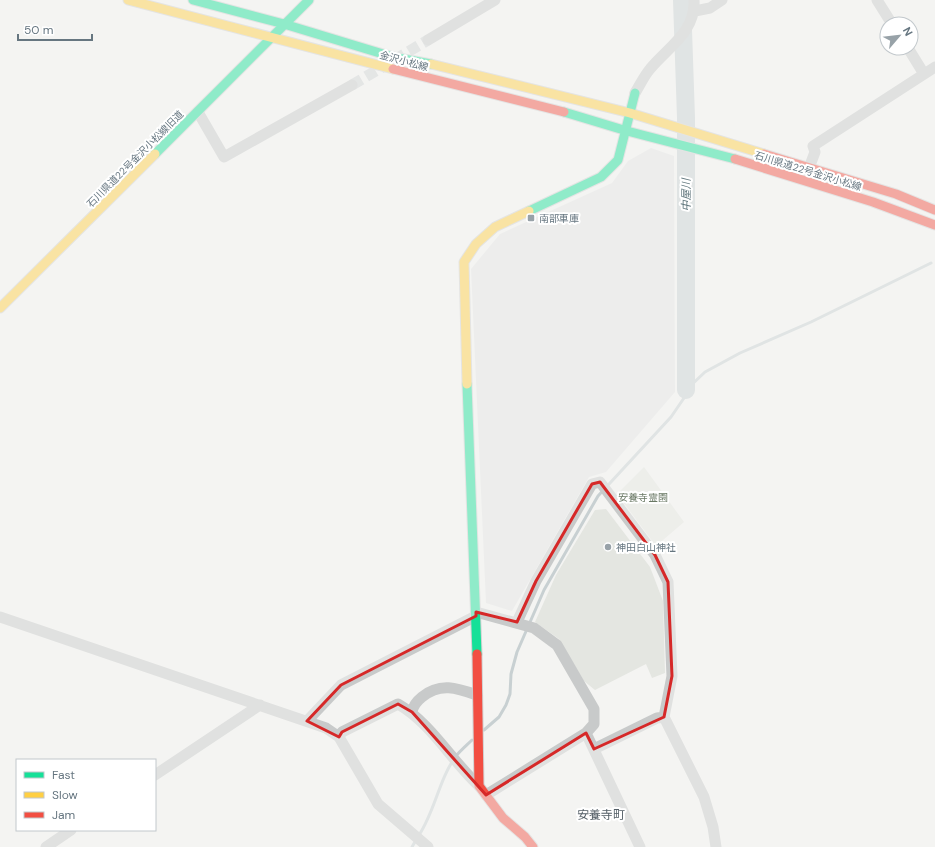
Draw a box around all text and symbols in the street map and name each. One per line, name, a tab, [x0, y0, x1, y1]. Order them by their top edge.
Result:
scale bar	[18, 16, 92, 42]
north arrow	[879, 16, 919, 56]
text: 50 m	[24, 22, 53, 38]
text: N	[900, 24, 916, 38]
street label: 金沢小松線	[378, 48, 430, 74]
street label: 石川県道22号金沢小松線旧道	[84, 108, 186, 210]
street label: 石川県道22号金沢小松線	[753, 148, 863, 194]
water label: 中屋川	[679, 178, 693, 212]
place label: 南部車庫	[539, 212, 579, 225]
marker: 南部車庫	[526, 213, 536, 223]
park label: 安養寺霊園	[618, 491, 668, 504]
place label: 神田白山神社	[616, 541, 676, 554]
marker: 神田白山神社	[603, 542, 613, 552]
legend	[16, 759, 156, 831]
text: Fast	[52, 767, 75, 783]
text: Slow	[52, 787, 78, 803]
text: Jam	[52, 807, 75, 823]
district label: 安養寺町	[577, 807, 625, 823]

